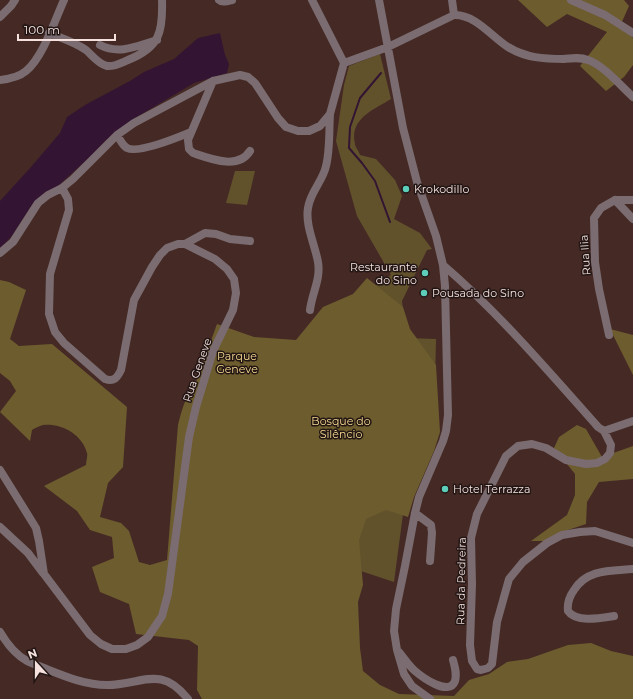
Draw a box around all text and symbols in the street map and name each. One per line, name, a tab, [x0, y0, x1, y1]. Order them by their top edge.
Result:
scale bar	[18, 16, 115, 42]
text: 100 m	[24, 22, 60, 37]
place label: Krokodillo	[414, 182, 469, 196]
marker: Krokodillo	[401, 184, 411, 194]
street label: Rua Ilia	[577, 234, 593, 276]
place label: Restaurante do Sino	[350, 260, 417, 287]
marker: Restaurante do Sino	[420, 268, 430, 278]
place label: Pousada do Sino	[432, 286, 524, 300]
marker: Pousada do Sino	[419, 288, 429, 298]
street label: Rua Geneve	[180, 336, 215, 404]
park label: Parque Geneve	[216, 349, 258, 376]
park label: Bosque do Silêncio	[311, 414, 371, 441]
place label: Hotel Terrazza	[453, 482, 530, 496]
marker: Hotel Terrazza	[440, 484, 450, 494]
street label: Rua da Pedreira	[453, 537, 469, 625]
north arrow	[16, 643, 56, 683]
text: N	[26, 646, 39, 662]

